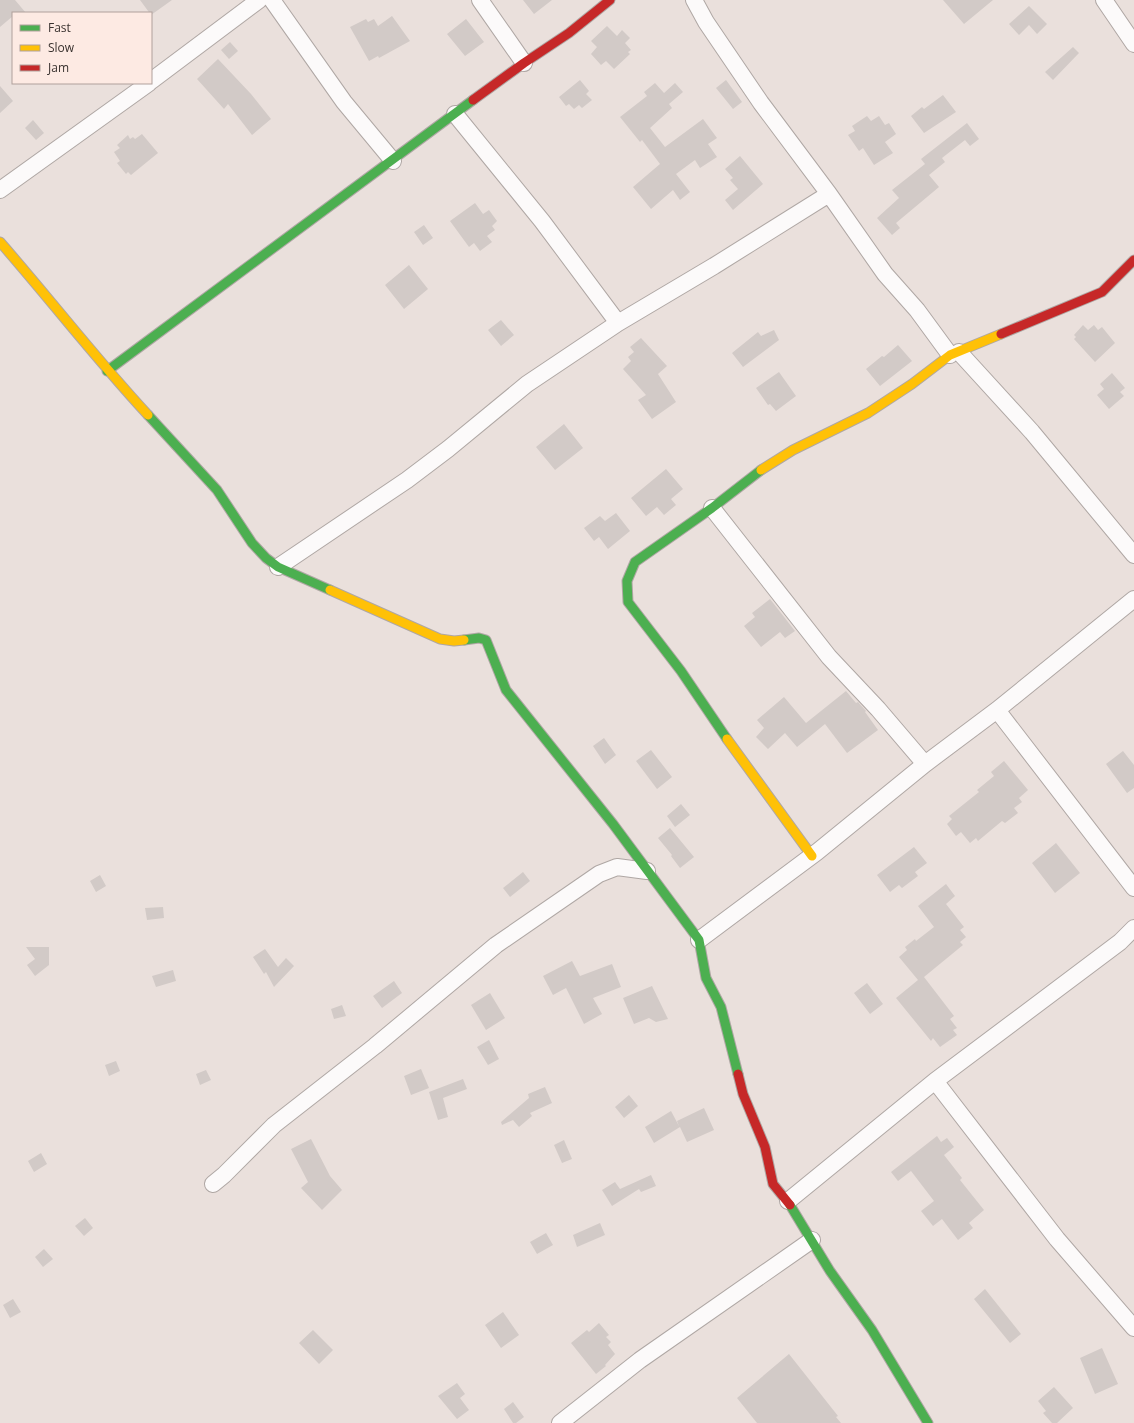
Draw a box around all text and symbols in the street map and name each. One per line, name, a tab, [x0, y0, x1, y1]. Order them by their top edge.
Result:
legend	[12, 12, 152, 84]
text: Fast	[48, 19, 71, 36]
text: Slow	[48, 39, 75, 56]
text: Jam	[47, 59, 69, 76]

